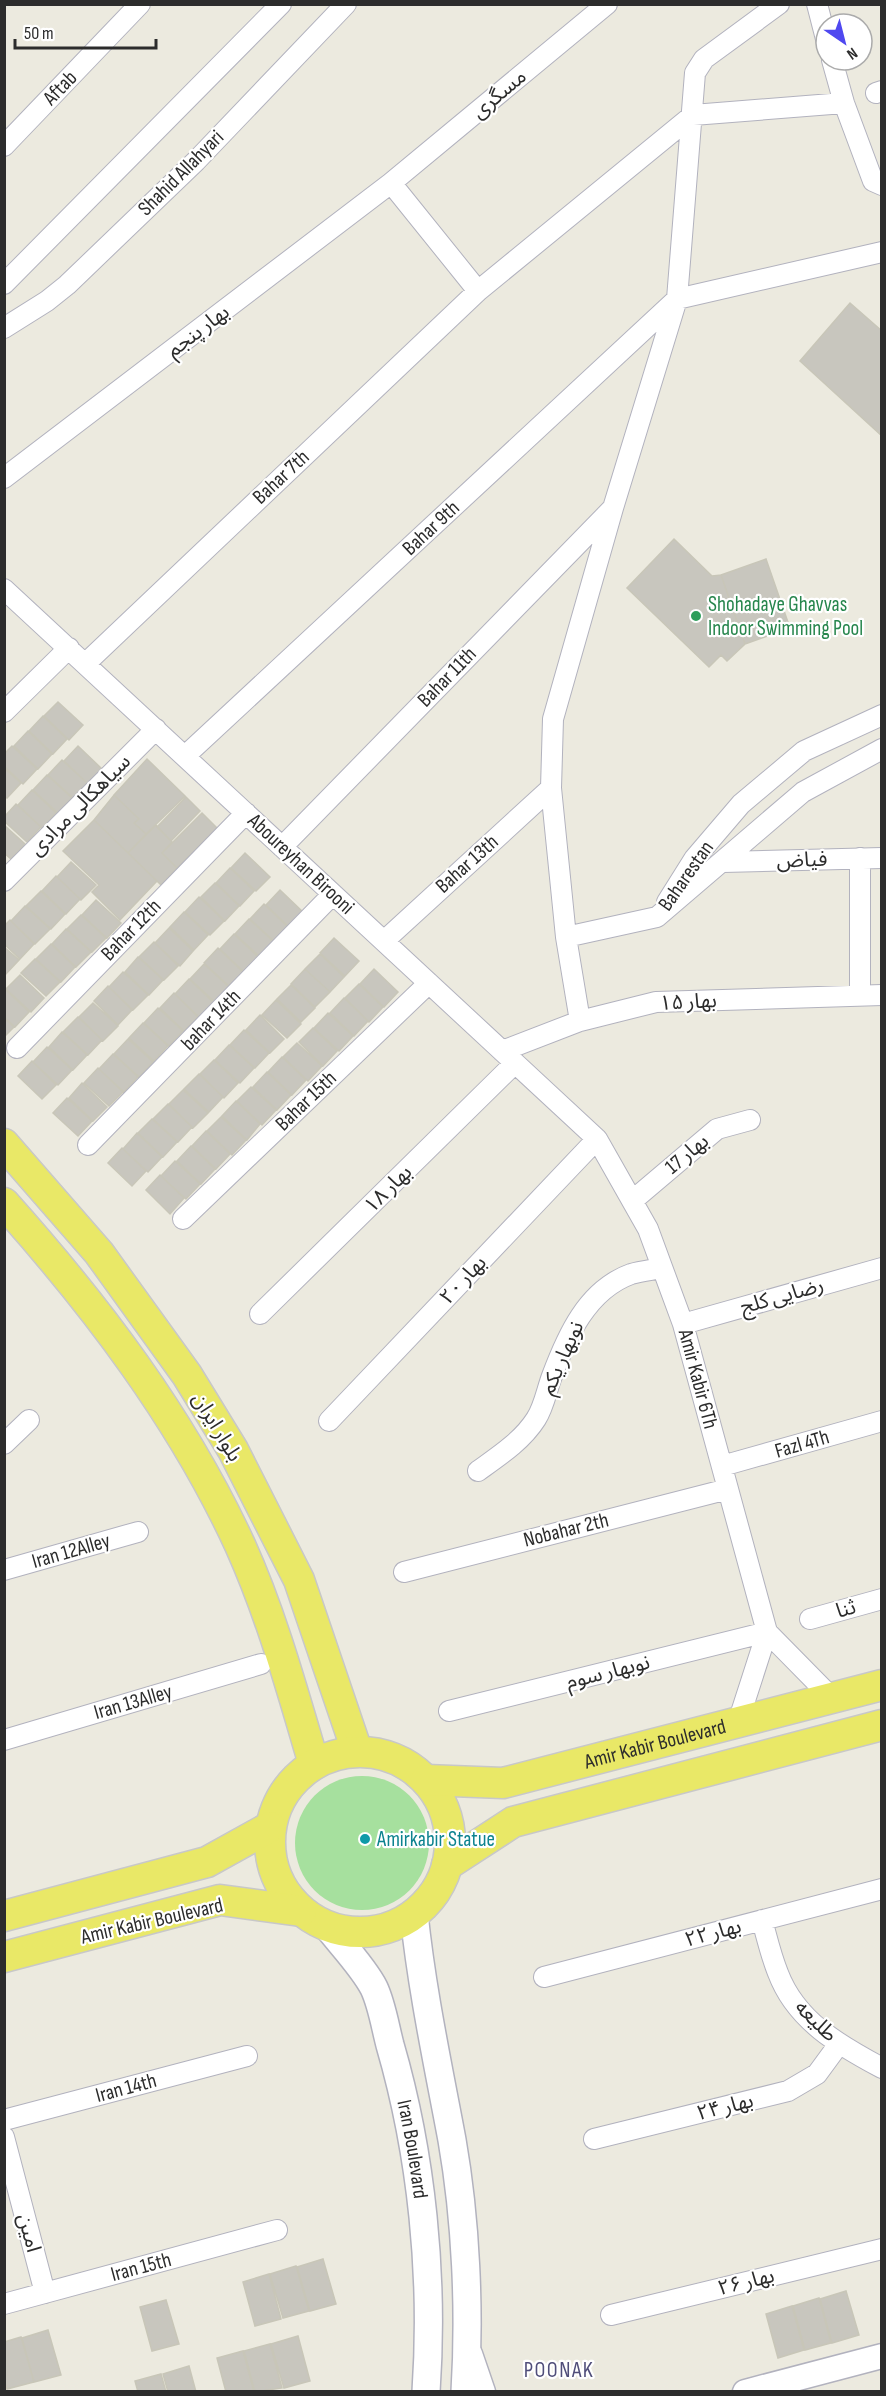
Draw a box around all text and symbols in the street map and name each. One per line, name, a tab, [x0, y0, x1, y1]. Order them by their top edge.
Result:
scale bar	[15, 12, 156, 50]
north arrow	[814, 12, 874, 72]
text: 50 m	[24, 23, 54, 44]
text: N	[843, 43, 861, 63]
street label: مسگری	[467, 64, 531, 124]
street label: Aftab	[37, 66, 82, 111]
street label: Shahid Allahyari	[133, 125, 229, 221]
street label: بهار پنجم	[162, 299, 236, 364]
street label: Bahar 7th	[248, 445, 314, 509]
street label: Bahar 9th	[397, 495, 465, 561]
place label: Shohadaye Ghavvas Indoor Swimming Pool	[708, 592, 863, 641]
marker: Shohadaye Ghavvas Indoor Swimming Pool	[689, 609, 703, 623]
street label: Bahar 11th	[412, 642, 482, 712]
street label: سیاهکالی مرادی	[24, 749, 136, 861]
street label: Aboureyhan Birooni	[242, 808, 359, 920]
street label: Bahar 13th	[431, 829, 503, 899]
street label: Baharestan	[653, 836, 719, 916]
street label: فیاض	[776, 847, 828, 873]
street label: Bahar 12th	[96, 894, 166, 966]
street label: bahar 14th	[176, 984, 246, 1056]
street label: بهار ۱۵	[659, 988, 717, 1016]
street label: Bahar 15th	[270, 1066, 342, 1136]
street label: بهار 17	[660, 1129, 714, 1179]
street label: بهار ۱۸	[359, 1160, 417, 1218]
street label: بهار ۲۰	[434, 1250, 492, 1310]
street label: رضایی کلج	[737, 1272, 827, 1322]
street label: نوبهار یکم	[535, 1317, 591, 1399]
street label: Amir Kabir 6Th	[672, 1326, 723, 1431]
street label: بلوار ایران	[187, 1388, 247, 1466]
street label: Fazl 4Th	[772, 1424, 832, 1464]
street label: Nobahar 2th	[521, 1507, 611, 1553]
street label: Iran 12Alley	[29, 1528, 113, 1574]
street label: ثنا	[833, 1594, 859, 1624]
street label: نوبهار سوم	[563, 1650, 653, 1697]
street label: Iran 13Alley	[91, 1679, 175, 1725]
street label: Amir Kabir Boulevard	[581, 1713, 728, 1774]
place label: Amirkabir Statue	[376, 1827, 495, 1852]
marker: Amirkabir Statue	[358, 1832, 372, 1846]
street label: Amir Kabir Boulevard	[78, 1893, 225, 1950]
street label: بهار ۲۲	[682, 1913, 744, 1953]
street label: طلیعه	[790, 1995, 842, 2047]
street label: Iran 14th	[93, 2068, 159, 2108]
street label: بهار ۲۴	[694, 2088, 756, 2126]
street label: Iran Boulevard	[392, 2097, 433, 2200]
street label: امین	[12, 2211, 46, 2255]
street label: Iran 15th	[108, 2247, 174, 2287]
street label: بهار ۲۶	[715, 2263, 777, 2301]
district label: POONAK	[524, 2357, 594, 2384]

